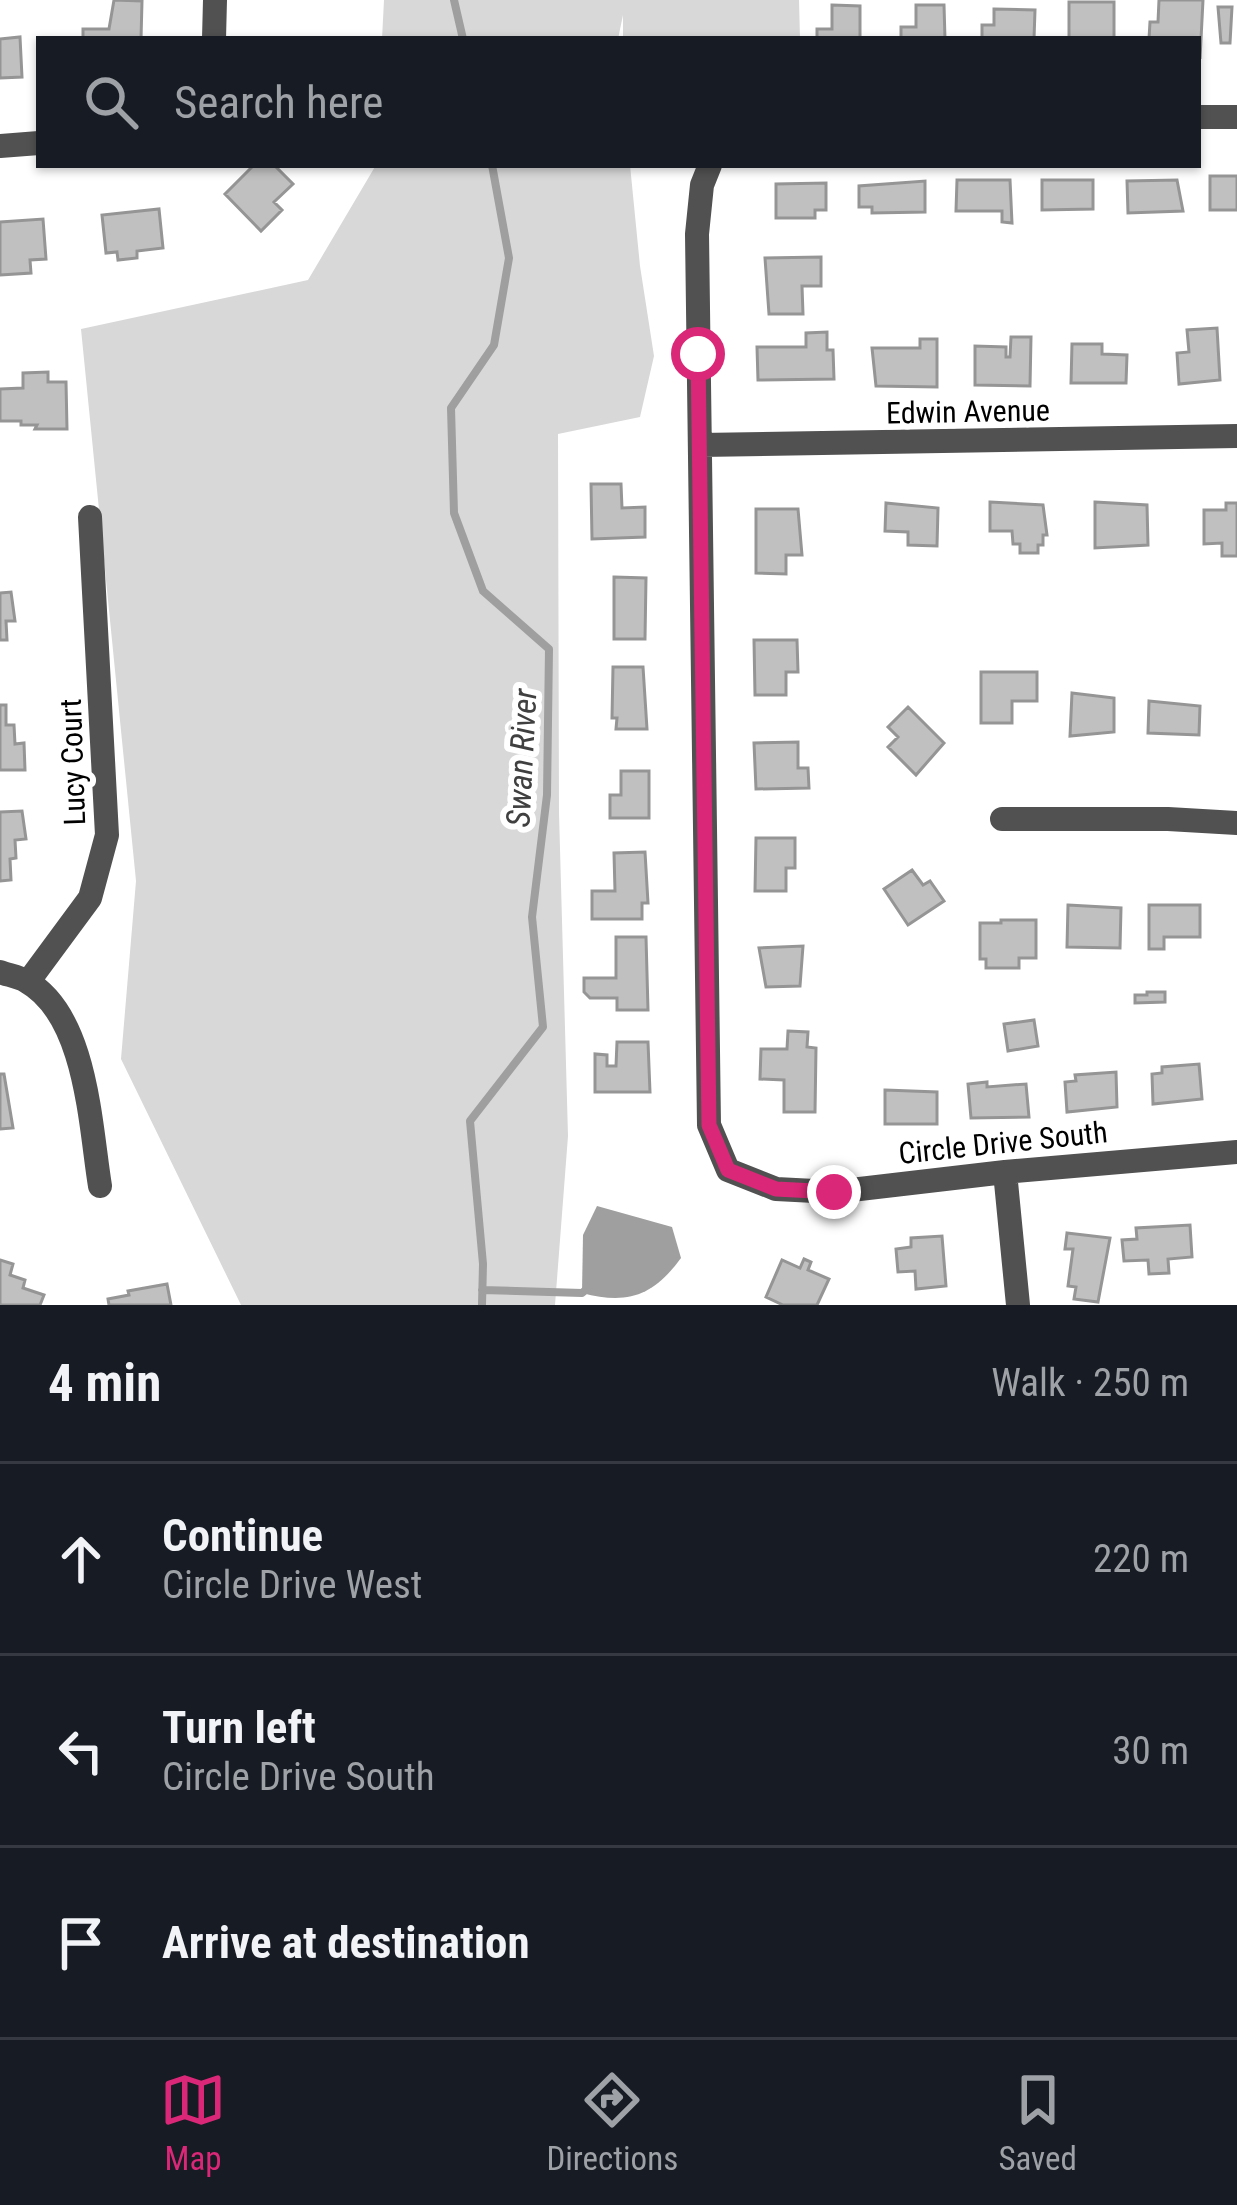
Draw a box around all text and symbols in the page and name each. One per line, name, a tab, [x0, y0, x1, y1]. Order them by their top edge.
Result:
search box	[36, 36, 1201, 168]
icon: search	[78, 69, 144, 135]
text: Search here	[174, 76, 383, 129]
route start	[671, 327, 725, 381]
street label: Edwin Avenue	[886, 393, 1050, 430]
water label: Swan River	[498, 687, 545, 828]
street label: Lucy Court	[53, 698, 92, 826]
street label: Circle Drive South	[897, 1114, 1109, 1171]
route end	[807, 1165, 861, 1219]
text: 4 min	[48, 1354, 161, 1413]
text: Walk · 250 m	[991, 1360, 1189, 1406]
text: Continue	[162, 1509, 323, 1562]
icon: ahead	[48, 1526, 114, 1592]
text: 220 m	[1093, 1536, 1189, 1582]
text: Circle Drive West	[162, 1562, 422, 1608]
text: Turn left	[162, 1701, 316, 1754]
icon: left	[48, 1718, 114, 1784]
text: 30 m	[1112, 1728, 1189, 1774]
text: Circle Drive South	[162, 1754, 435, 1800]
icon: arrive	[48, 1910, 114, 1976]
text: Arrive at destination	[162, 1916, 530, 1969]
tab: Map	[160, 2067, 226, 2178]
tab: Directions	[546, 2067, 678, 2178]
tab: Saved	[998, 2067, 1077, 2178]

